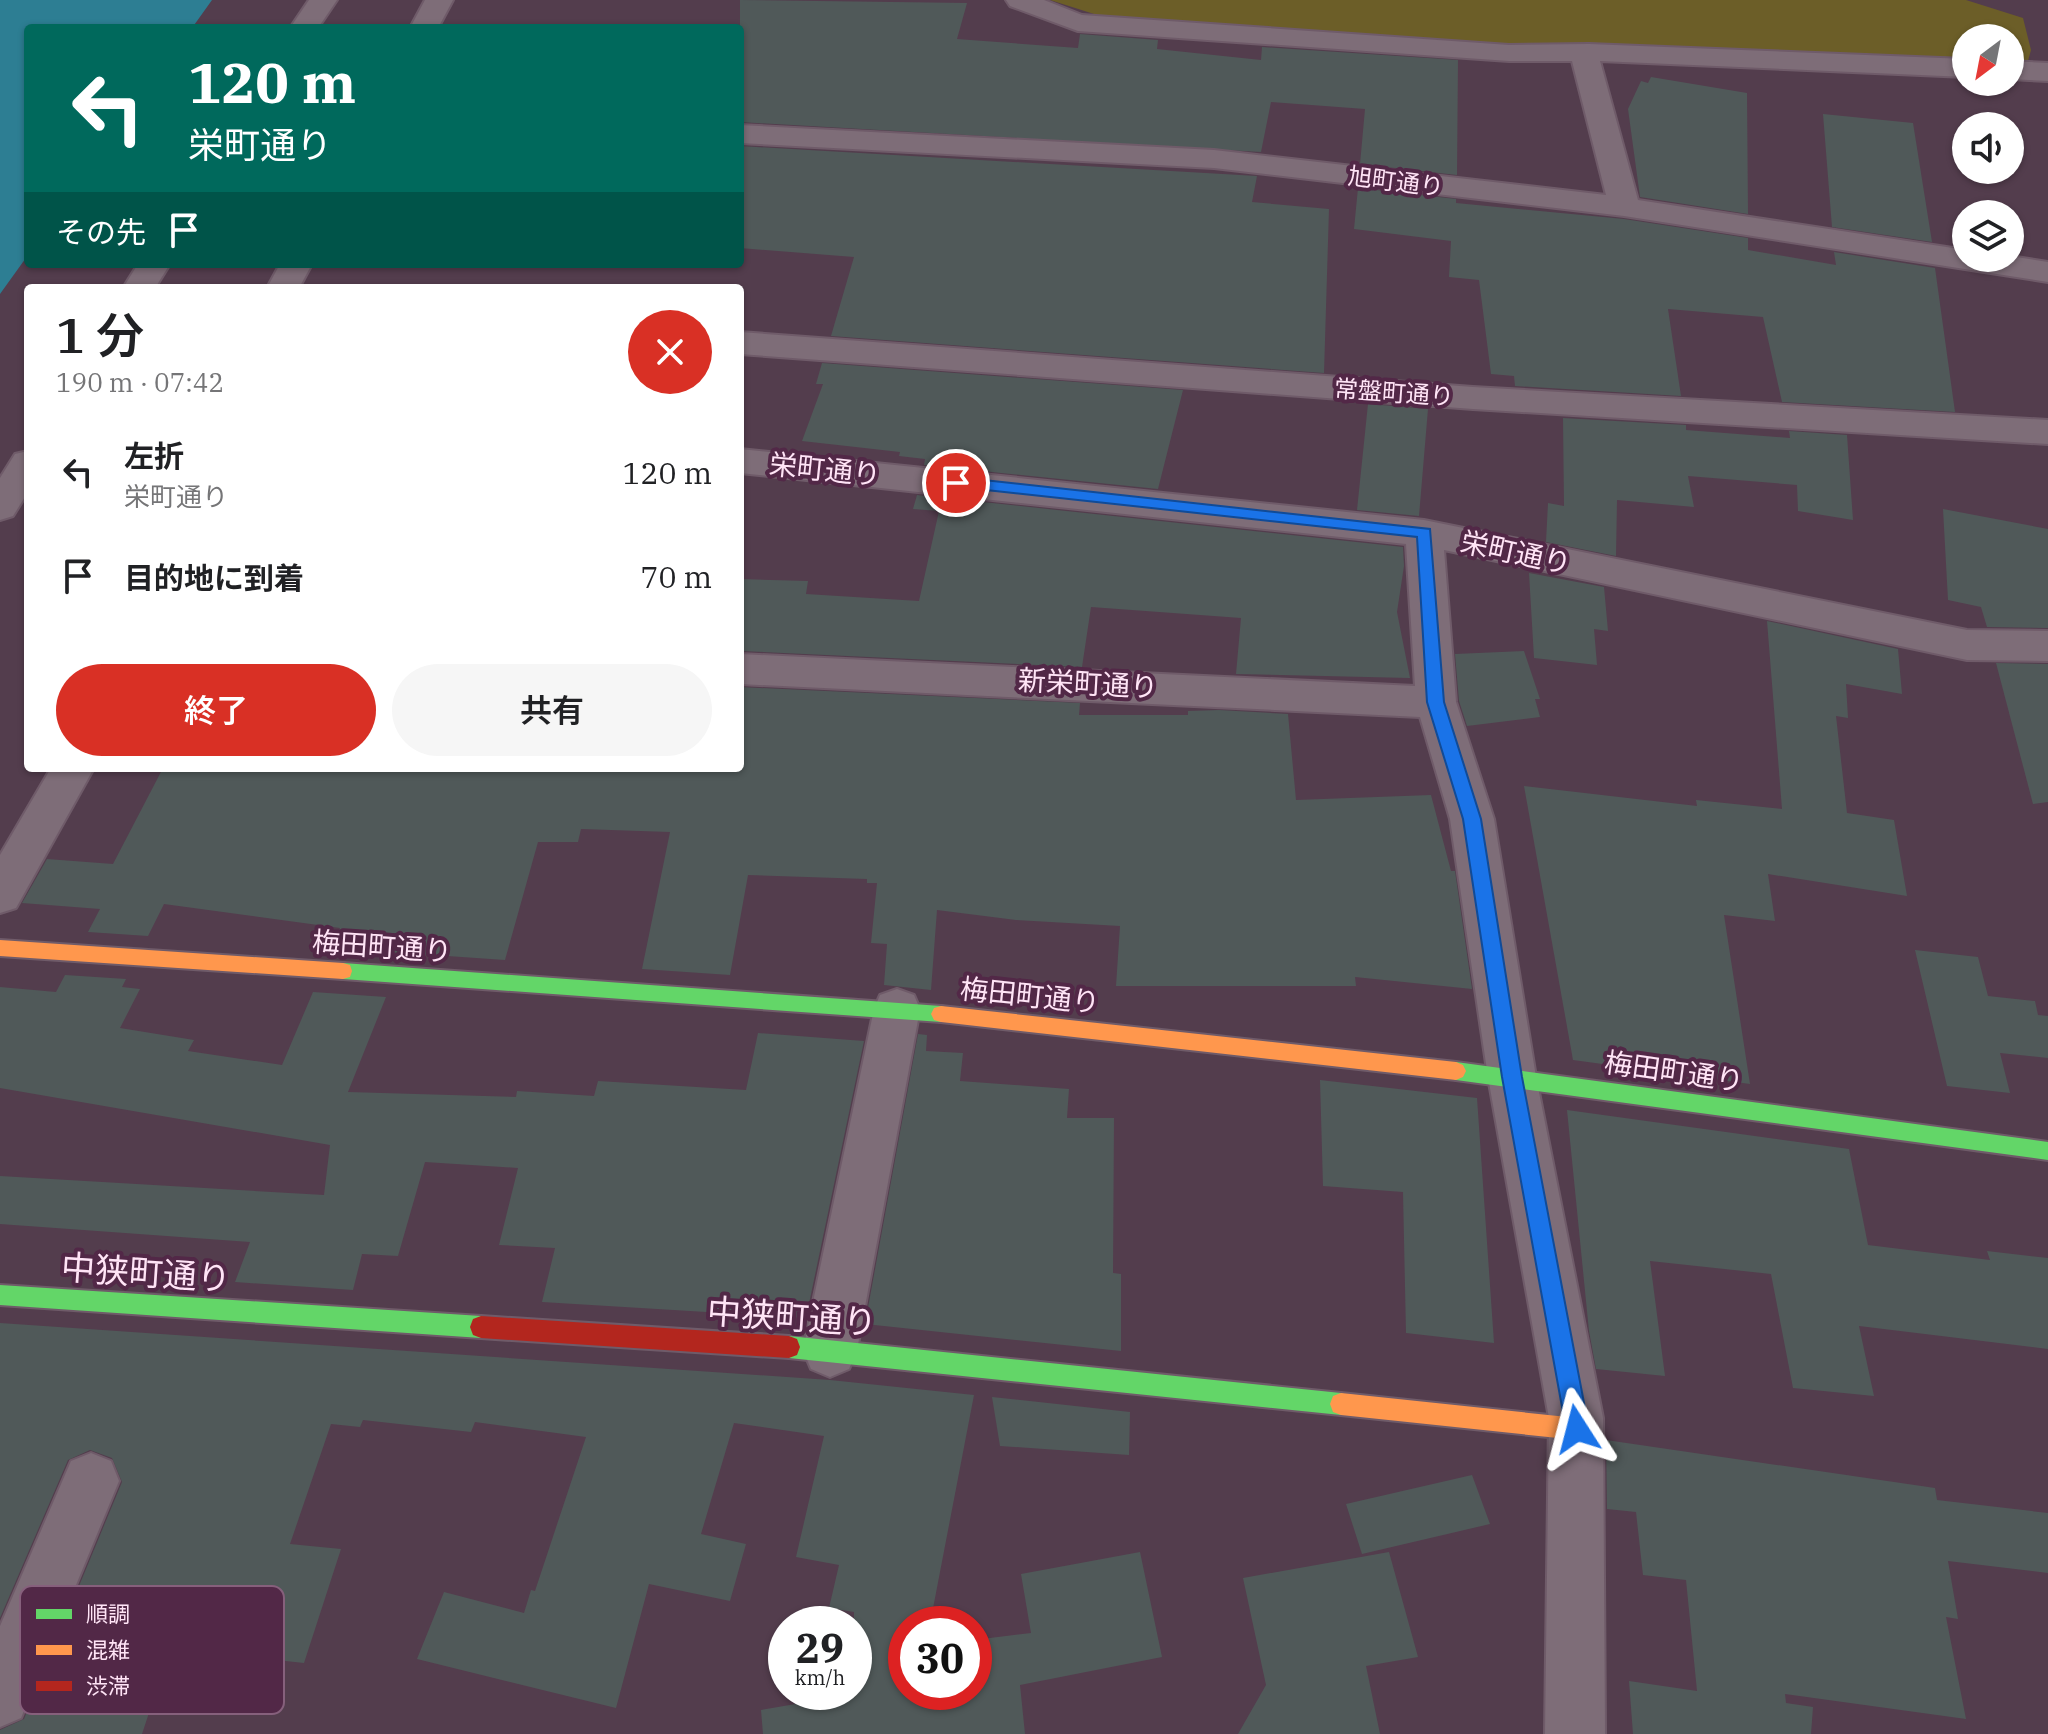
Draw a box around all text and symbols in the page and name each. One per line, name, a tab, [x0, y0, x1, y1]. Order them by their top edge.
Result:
north arrow	[1952, 24, 2024, 96]
map controls	[1952, 24, 2024, 272]
text: 120 m	[188, 46, 356, 118]
icon: left	[56, 56, 160, 160]
button: sound	[1952, 112, 2024, 184]
text: 栄町通り	[188, 121, 332, 168]
street label: 旭町通り	[1346, 159, 1446, 203]
button: layers	[1952, 200, 2024, 272]
icon: arrive	[162, 208, 206, 252]
text: その先	[56, 212, 146, 251]
text: 1 分	[56, 304, 144, 366]
button: close	[628, 310, 712, 394]
text: 190 m · 07:42	[56, 365, 224, 399]
street label: 常盤町通り	[1333, 372, 1455, 412]
text: 左折	[124, 436, 184, 475]
street label: 栄町通り	[767, 445, 883, 493]
pin	[922, 449, 990, 517]
icon: left	[56, 450, 100, 494]
text: 120 m	[622, 453, 712, 492]
icon: arrive	[934, 461, 978, 505]
text: 栄町通り	[124, 479, 228, 513]
street label: 栄町通り	[1457, 522, 1575, 582]
icon: arrive	[56, 554, 100, 598]
text: 70 m	[640, 557, 712, 596]
text: 目的地に到着	[124, 558, 304, 597]
street label: 新栄町通り	[1017, 661, 1159, 705]
button: 終了	[56, 664, 376, 756]
button: 共有	[392, 664, 712, 756]
street label: 梅田町通り	[311, 923, 453, 969]
street label: 梅田町通り	[958, 969, 1102, 1021]
street label: 梅田町通り	[1602, 1043, 1746, 1099]
street label: 中狭町通り	[60, 1244, 232, 1300]
street label: 中狭町通り	[706, 1288, 878, 1344]
position arrow	[1535, 1387, 1619, 1471]
legend	[20, 1586, 284, 1714]
text: 順調	[86, 1599, 130, 1628]
speed limit sign: 30	[888, 1606, 992, 1710]
text: 29	[796, 1622, 844, 1674]
text: 混雑	[86, 1635, 130, 1664]
text: km/h	[795, 1664, 845, 1691]
text: 渋滞	[86, 1671, 130, 1700]

